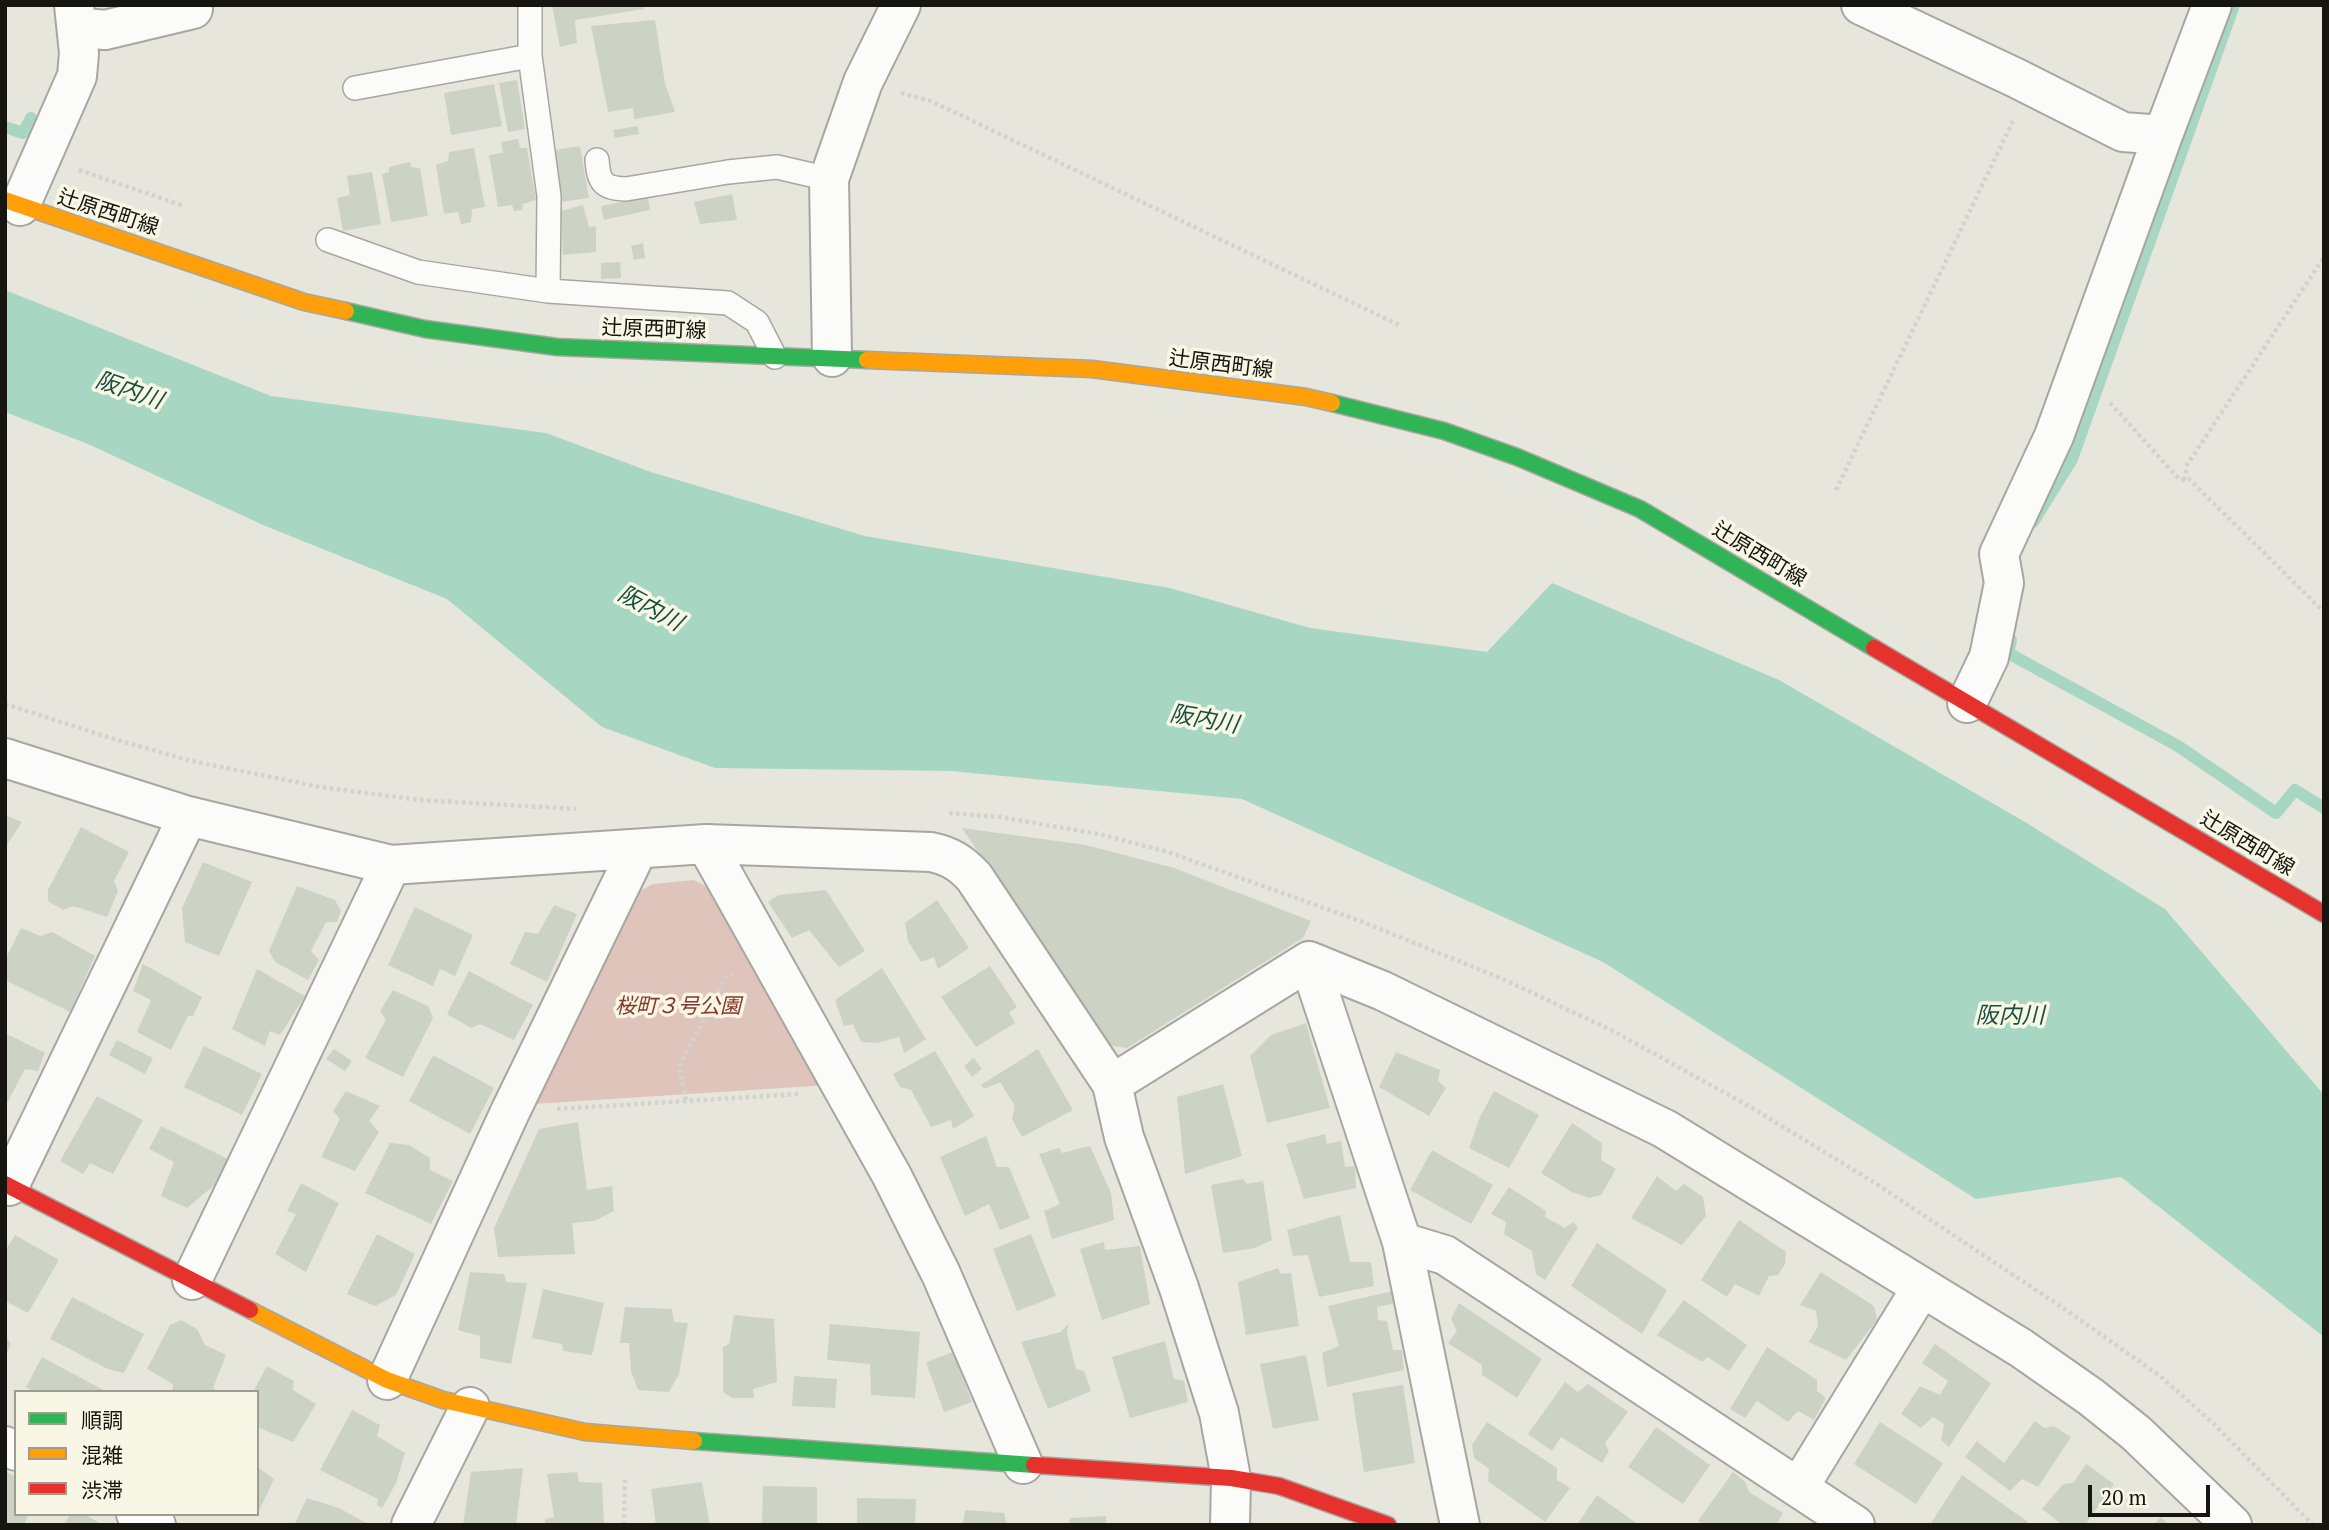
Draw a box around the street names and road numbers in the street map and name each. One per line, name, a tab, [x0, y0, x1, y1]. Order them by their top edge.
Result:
street label: 辻原西町線	[54, 185, 162, 241]
street label: 辻原西町線	[601, 316, 707, 344]
street label: 辻原西町線	[1167, 346, 1275, 384]
street label: 辻原西町線	[1708, 517, 1810, 593]
street label: 辻原西町線	[2196, 806, 2298, 882]

